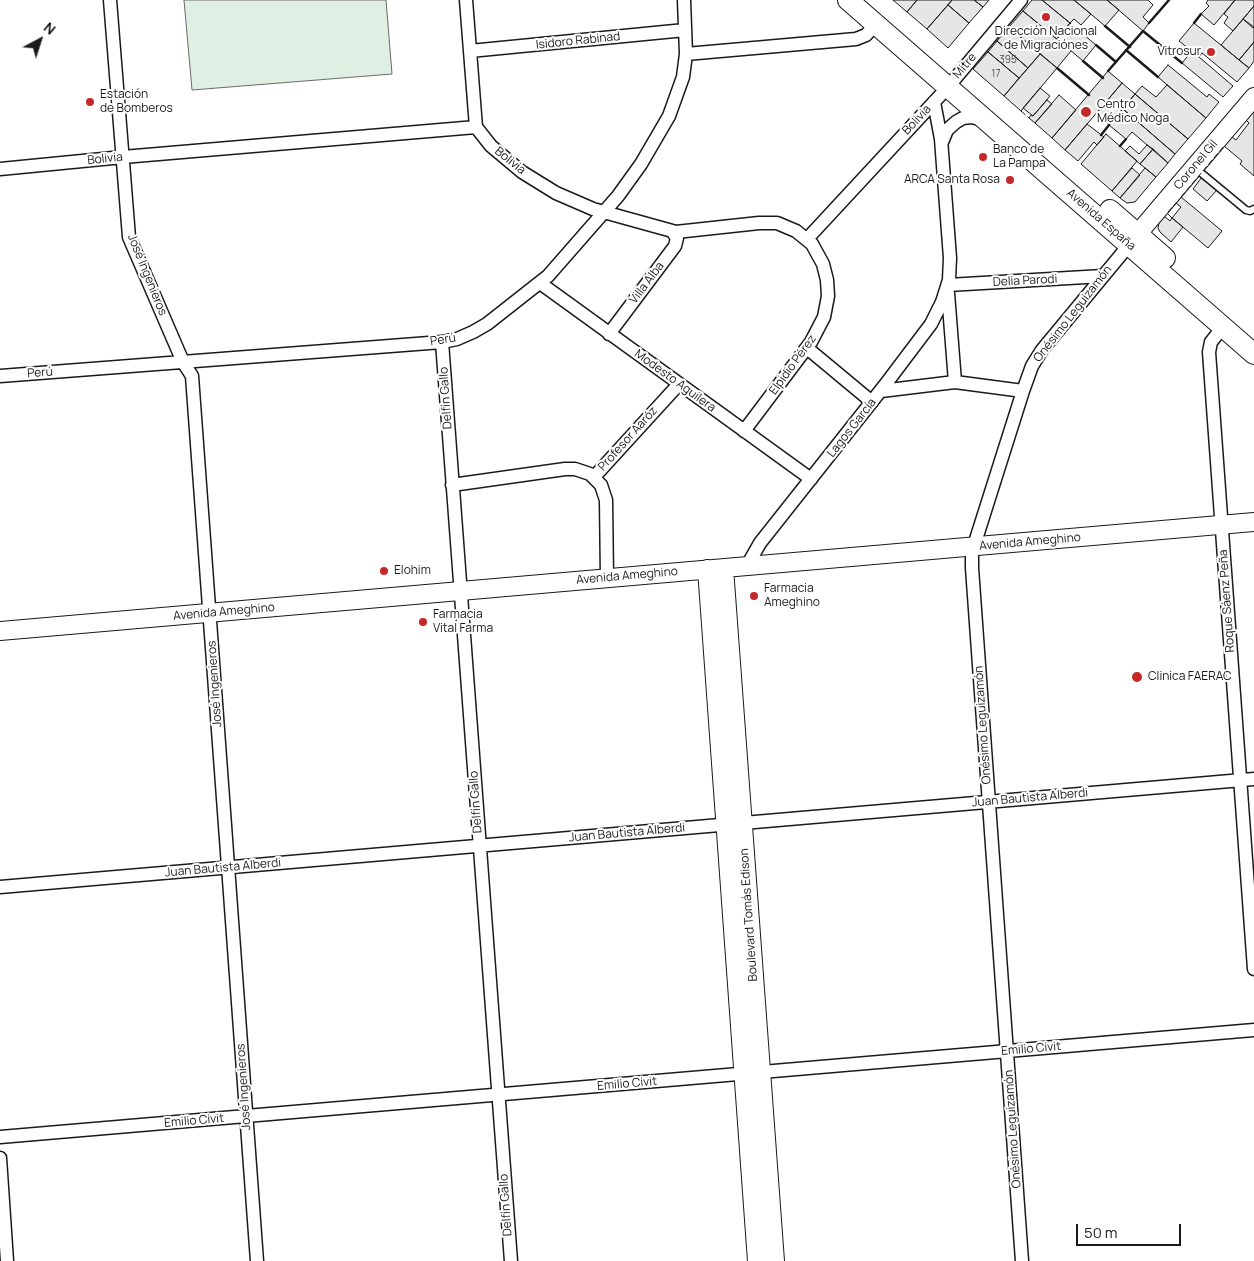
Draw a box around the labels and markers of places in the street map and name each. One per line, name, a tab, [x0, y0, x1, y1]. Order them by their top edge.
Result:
marker: Dirección Nacional de Migraciónes	[1040, 11, 1052, 23]
place label: Dirección Nacional de Migraciónes	[995, 25, 1097, 53]
place label: Vitrosur	[1157, 45, 1201, 59]
marker: Vitrosur	[1205, 46, 1217, 58]
place label: Estación de Bomberos	[100, 88, 173, 116]
marker: Estación de Bomberos	[84, 96, 96, 108]
place label: Centro Médico Noga	[1097, 98, 1169, 126]
marker: Centro Médico Noga	[1079, 105, 1093, 119]
place label: Banco de La Pampa	[993, 143, 1046, 171]
marker: Banco de La Pampa	[977, 151, 989, 163]
place label: ARCA Santa Rosa	[904, 173, 1000, 187]
marker: ARCA Santa Rosa	[1004, 174, 1016, 186]
place label: Elohim	[394, 564, 431, 578]
marker: Elohim	[378, 565, 390, 577]
place label: Farmacia Ameghino	[764, 582, 820, 610]
marker: Farmacia Ameghino	[748, 590, 760, 602]
place label: Farmacia Vital Farma	[433, 608, 493, 636]
marker: Farmacia Vital Farma	[417, 616, 429, 628]
marker: Clinica FAERAC	[1130, 670, 1144, 684]
place label: Clinica FAERAC	[1148, 670, 1232, 684]

